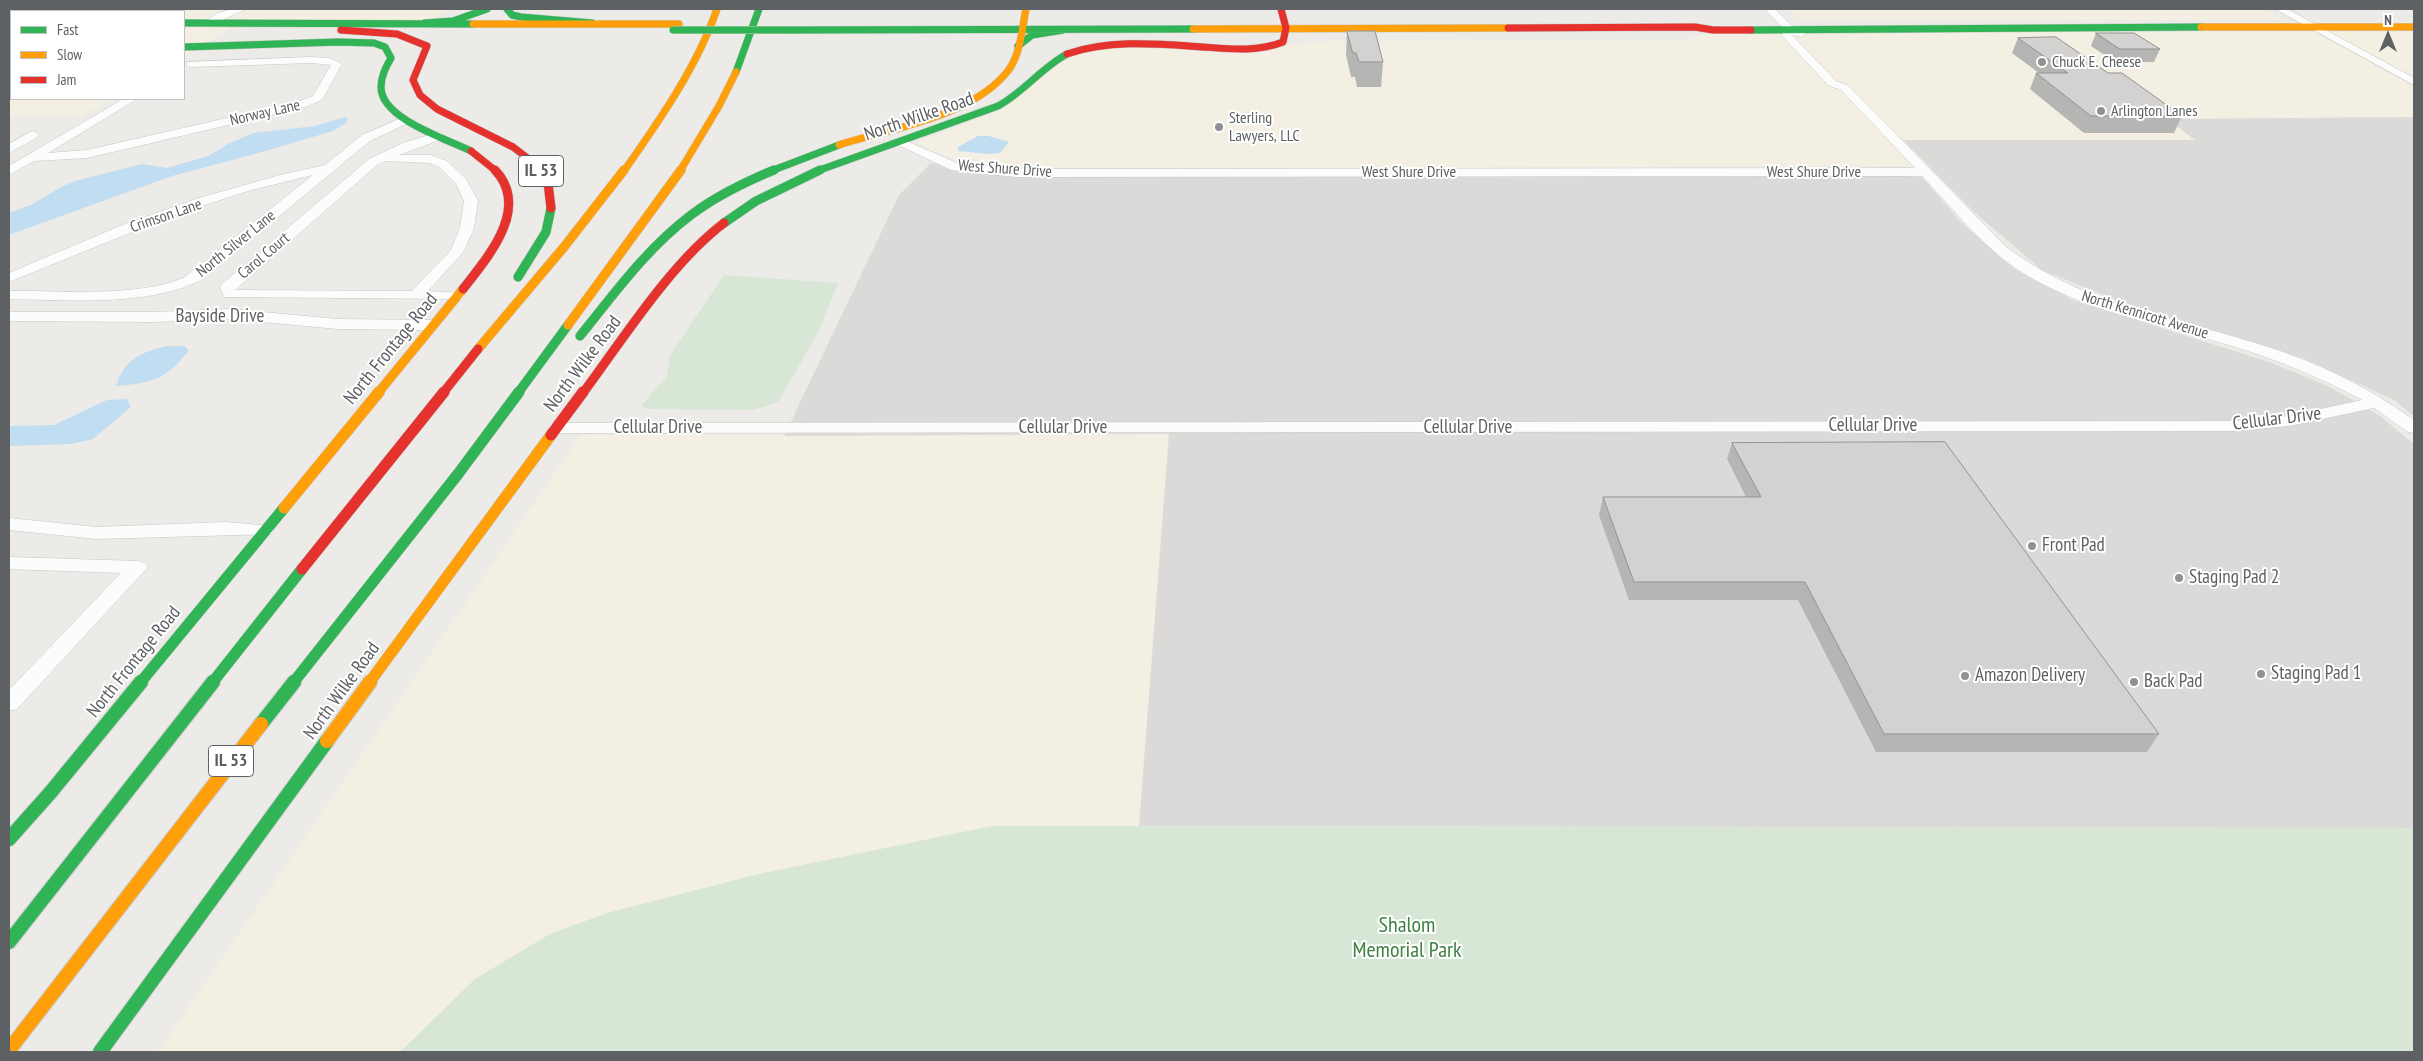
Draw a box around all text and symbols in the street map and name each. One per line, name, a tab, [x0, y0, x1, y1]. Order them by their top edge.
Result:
legend	[10, 10, 185, 100]
north arrow	[2363, 10, 2413, 60]
text: N	[2384, 11, 2392, 29]
text: Fast	[57, 20, 78, 39]
text: Slow	[57, 45, 82, 64]
place label: Chuck E. Cheese	[2052, 52, 2141, 72]
marker: Chuck E. Cheese	[2036, 56, 2048, 68]
text: Jam	[57, 70, 76, 89]
street label: North Wilke Road	[861, 88, 977, 146]
street label: Norway Lane	[228, 96, 302, 130]
place label: Arlington Lanes	[2111, 101, 2198, 121]
marker: Arlington Lanes	[2095, 105, 2107, 117]
place label: Sterling Lawyers, LLC	[1229, 108, 1300, 146]
marker: Sterling Lawyers, LLC	[1213, 121, 1225, 133]
road number: IL 53	[518, 156, 564, 187]
street label: West Shure Drive	[957, 156, 1053, 182]
street label: West Shure Drive	[1362, 162, 1456, 182]
street label: West Shure Drive	[1767, 162, 1861, 182]
street label: Crimson Lane	[128, 195, 204, 237]
street label: North Silver Lane	[193, 206, 279, 282]
street label: Carol Court	[234, 229, 294, 283]
street label: North Kennicott Avenue	[2079, 287, 2211, 343]
street label: North Frontage Road	[339, 289, 443, 409]
street label: Bayside Drive	[176, 306, 264, 328]
street label: North Wilke Road	[539, 311, 627, 417]
street label: Cellular Drive	[2231, 402, 2323, 436]
street label: Cellular Drive	[1829, 415, 1917, 437]
street label: Cellular Drive	[614, 417, 702, 439]
street label: Cellular Drive	[1019, 417, 1107, 439]
street label: Cellular Drive	[1424, 417, 1512, 439]
place label: Front Pad	[2042, 535, 2105, 557]
marker: Front Pad	[2026, 540, 2038, 552]
place label: Staging Pad 2	[2189, 567, 2279, 589]
marker: Staging Pad 2	[2173, 572, 2185, 584]
street label: North Frontage Road	[82, 602, 186, 722]
street label: North Wilke Road	[299, 638, 385, 744]
place label: Staging Pad 1	[2271, 663, 2361, 685]
place label: Amazon Delivery	[1975, 665, 2085, 687]
marker: Staging Pad 1	[2255, 668, 2267, 680]
marker: Amazon Delivery	[1959, 670, 1971, 682]
place label: Back Pad	[2144, 671, 2203, 693]
marker: Back Pad	[2128, 676, 2140, 688]
road number: IL 53	[208, 746, 254, 776]
park label: Shalom Memorial Park	[1352, 913, 1462, 964]

